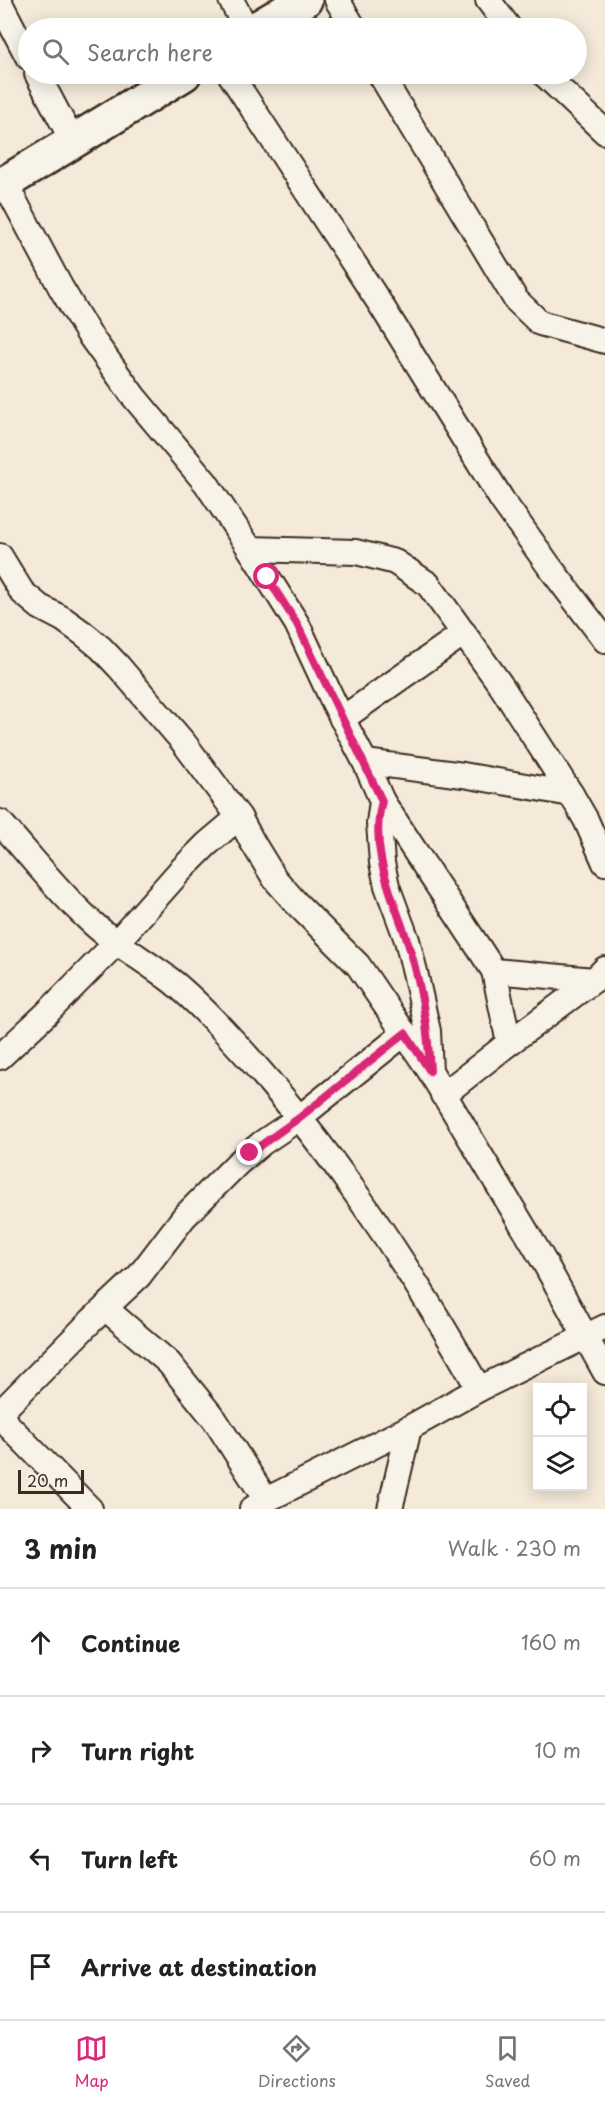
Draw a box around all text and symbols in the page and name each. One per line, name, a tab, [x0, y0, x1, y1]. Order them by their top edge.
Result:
search box	[18, 18, 587, 84]
icon: search	[39, 35, 72, 68]
text: Search here	[87, 35, 213, 68]
route start	[253, 563, 279, 589]
route end	[236, 1139, 262, 1165]
map controls	[533, 1383, 587, 1491]
button: locate	[533, 1383, 587, 1437]
button: layers	[533, 1437, 587, 1491]
scale bar	[18, 1467, 84, 1494]
text: 20 m	[27, 1468, 68, 1492]
text: 3 min	[24, 1529, 97, 1568]
text: Walk · 230 m	[448, 1533, 581, 1563]
icon: ahead	[24, 1626, 57, 1659]
text: Continue	[81, 1626, 180, 1659]
text: 160 m	[521, 1627, 581, 1657]
icon: right	[24, 1734, 57, 1767]
text: Turn right	[81, 1734, 194, 1767]
text: 10 m	[534, 1735, 581, 1765]
icon: left	[24, 1842, 57, 1875]
text: Turn left	[81, 1842, 178, 1875]
text: 60 m	[529, 1843, 581, 1873]
icon: arrive	[24, 1950, 57, 1983]
text: Arrive at destination	[81, 1950, 317, 1983]
tab: Map	[75, 2032, 109, 2092]
tab: Directions	[258, 2032, 336, 2092]
tab: Saved	[485, 2032, 530, 2092]

